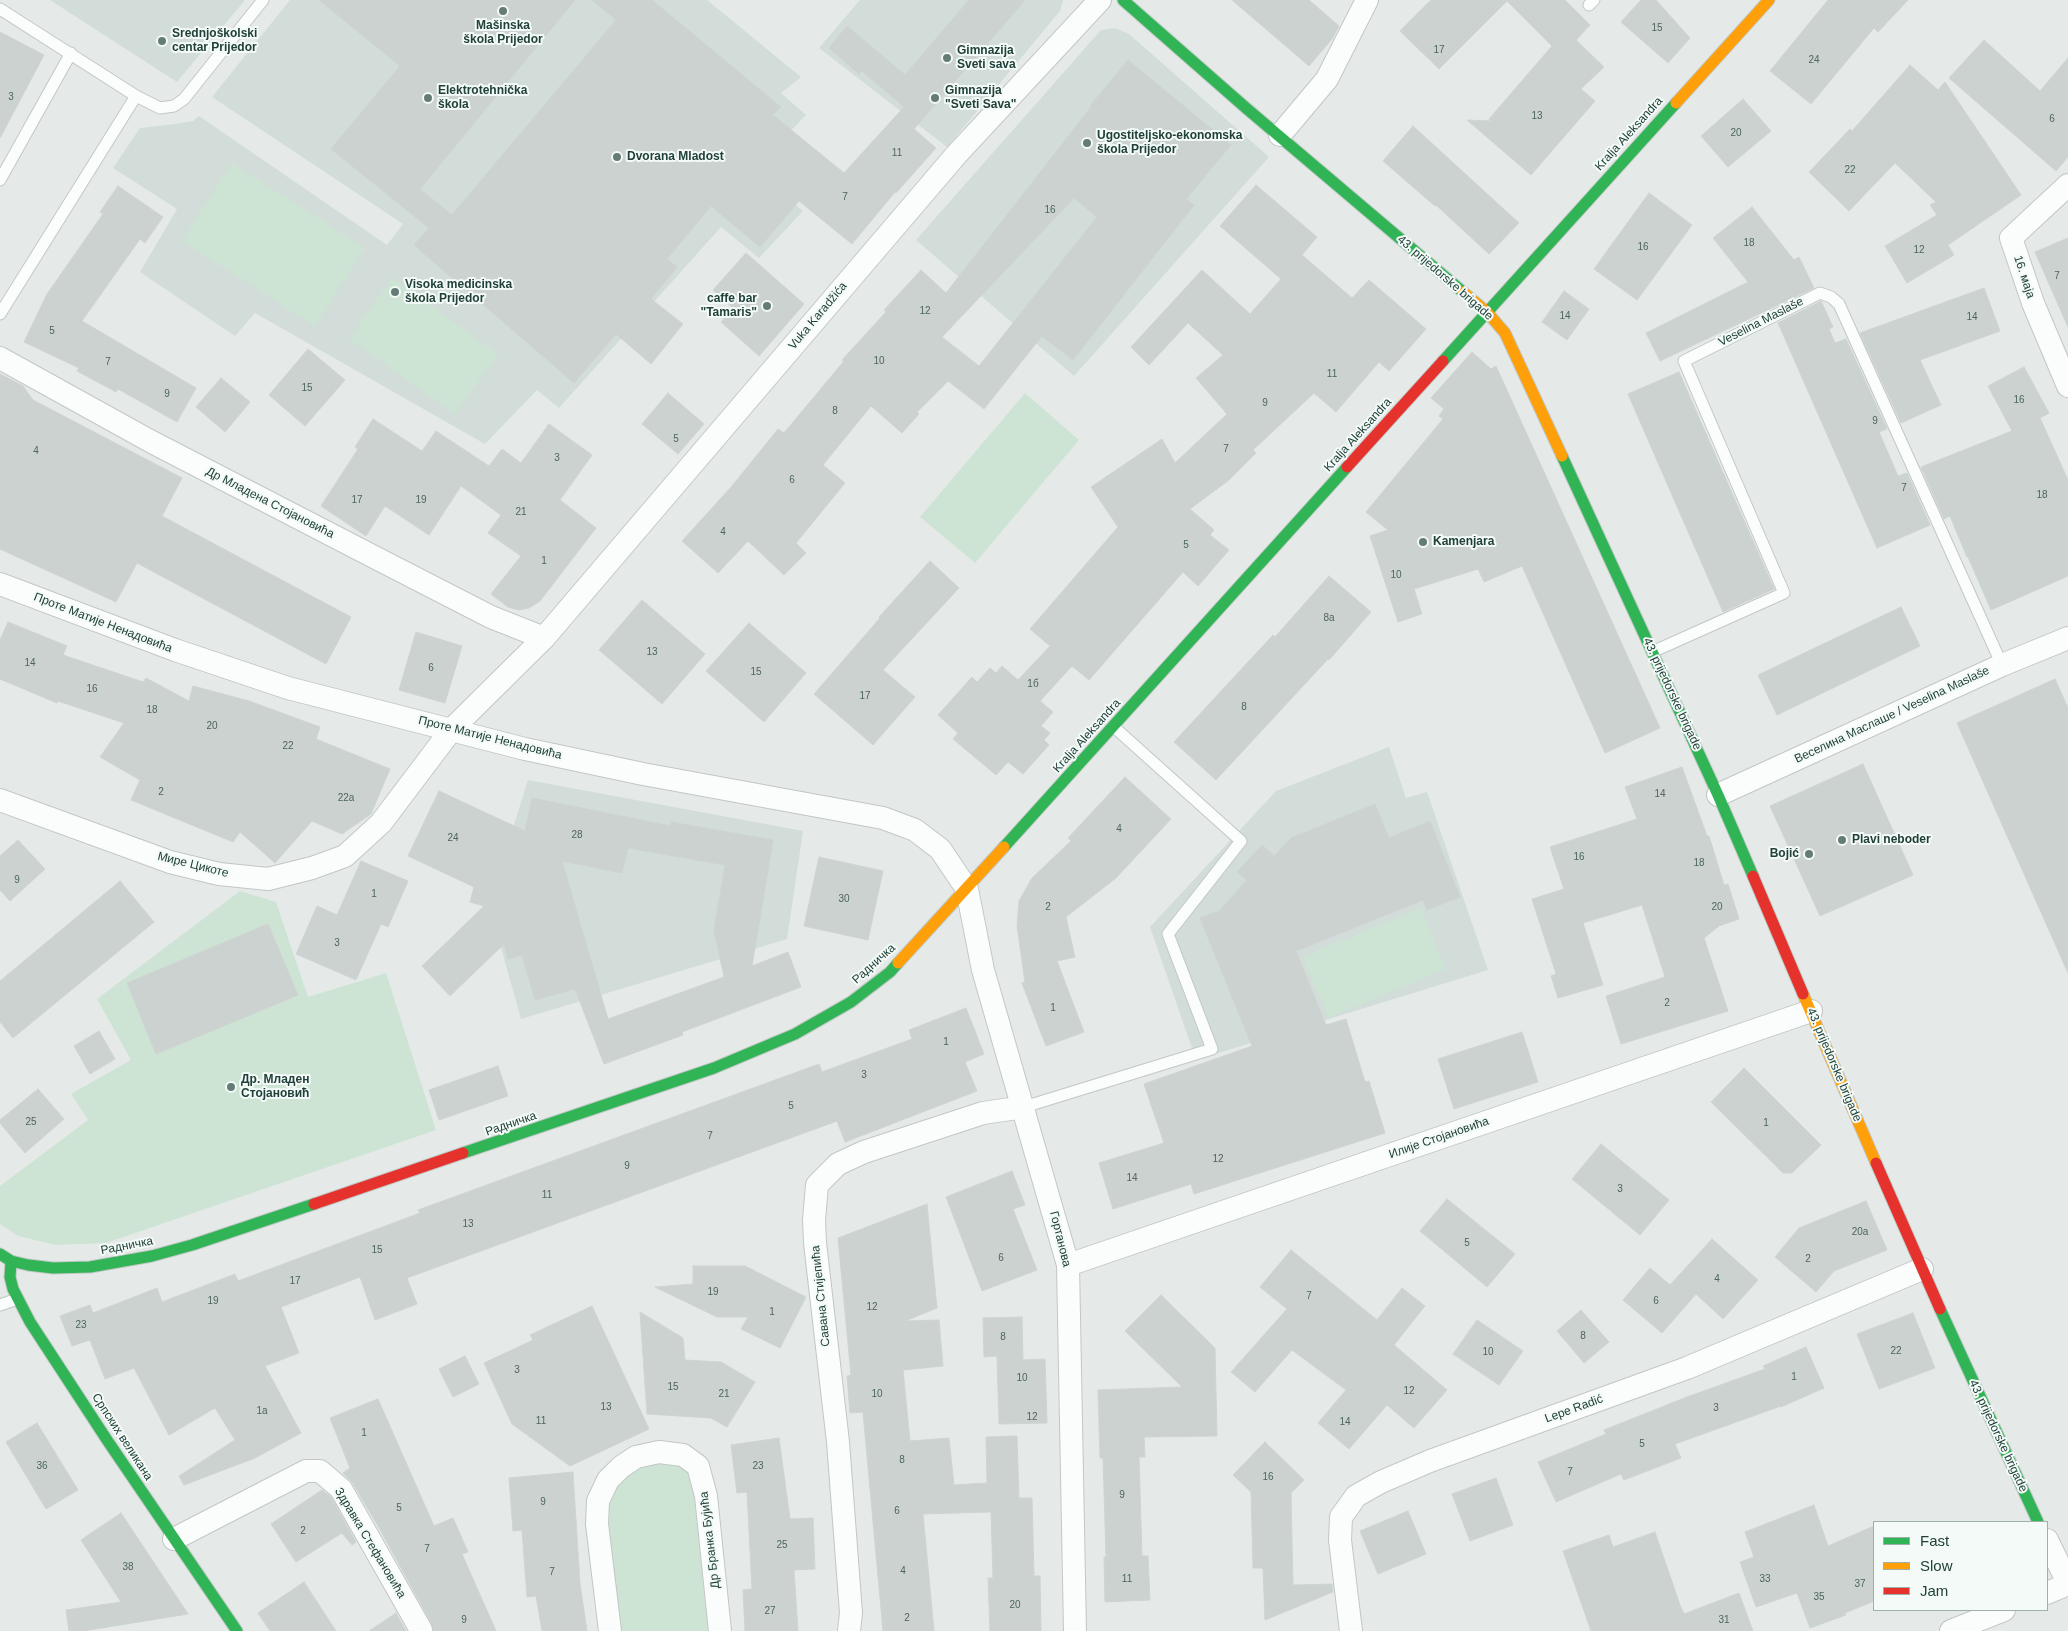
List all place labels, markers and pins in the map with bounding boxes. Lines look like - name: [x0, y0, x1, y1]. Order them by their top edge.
- marker: Mašinska škola Prijedor: [497, 5, 509, 17]
- place label: Mašinska škola Prijedor: [463, 19, 543, 47]
- place label: Srednjoškolski centar Prijedor: [172, 27, 257, 55]
- marker: Srednjoškolski centar Prijedor: [156, 35, 168, 47]
- place label: Gimnazija Sveti sava: [957, 44, 1016, 72]
- marker: Gimnazija Sveti sava: [941, 52, 953, 64]
- place label: Elektrotehnička škola: [438, 84, 527, 112]
- place label: Gimnazija "Sveti Sava": [945, 84, 1016, 112]
- marker: Elektrotehnička škola: [422, 92, 434, 104]
- marker: Gimnazija "Sveti Sava": [929, 92, 941, 104]
- place label: Ugostiteljsko-ekonomska škola Prijedor: [1097, 129, 1242, 157]
- marker: Ugostiteljsko-ekonomska škola Prijedor: [1081, 137, 1093, 149]
- place label: Dvorana Mladost: [627, 150, 724, 164]
- marker: Dvorana Mladost: [611, 151, 623, 163]
- place label: Visoka medicinska škola Prijedor: [405, 278, 512, 306]
- marker: Visoka medicinska škola Prijedor: [389, 286, 401, 298]
- place label: caffe bar "Tamaris": [700, 292, 757, 320]
- marker: caffe bar "Tamaris": [761, 300, 773, 312]
- place label: Kamenjara: [1433, 535, 1494, 549]
- marker: Kamenjara: [1417, 536, 1429, 548]
- place label: Plavi neboder: [1852, 833, 1931, 847]
- marker: Plavi neboder: [1836, 834, 1848, 846]
- place label: Bojić: [1770, 847, 1799, 861]
- marker: Bojić: [1803, 848, 1815, 860]
- place label: Др. Младен Стојановић: [241, 1073, 309, 1101]
- marker: Др. Младен Стојановић: [225, 1081, 237, 1093]

